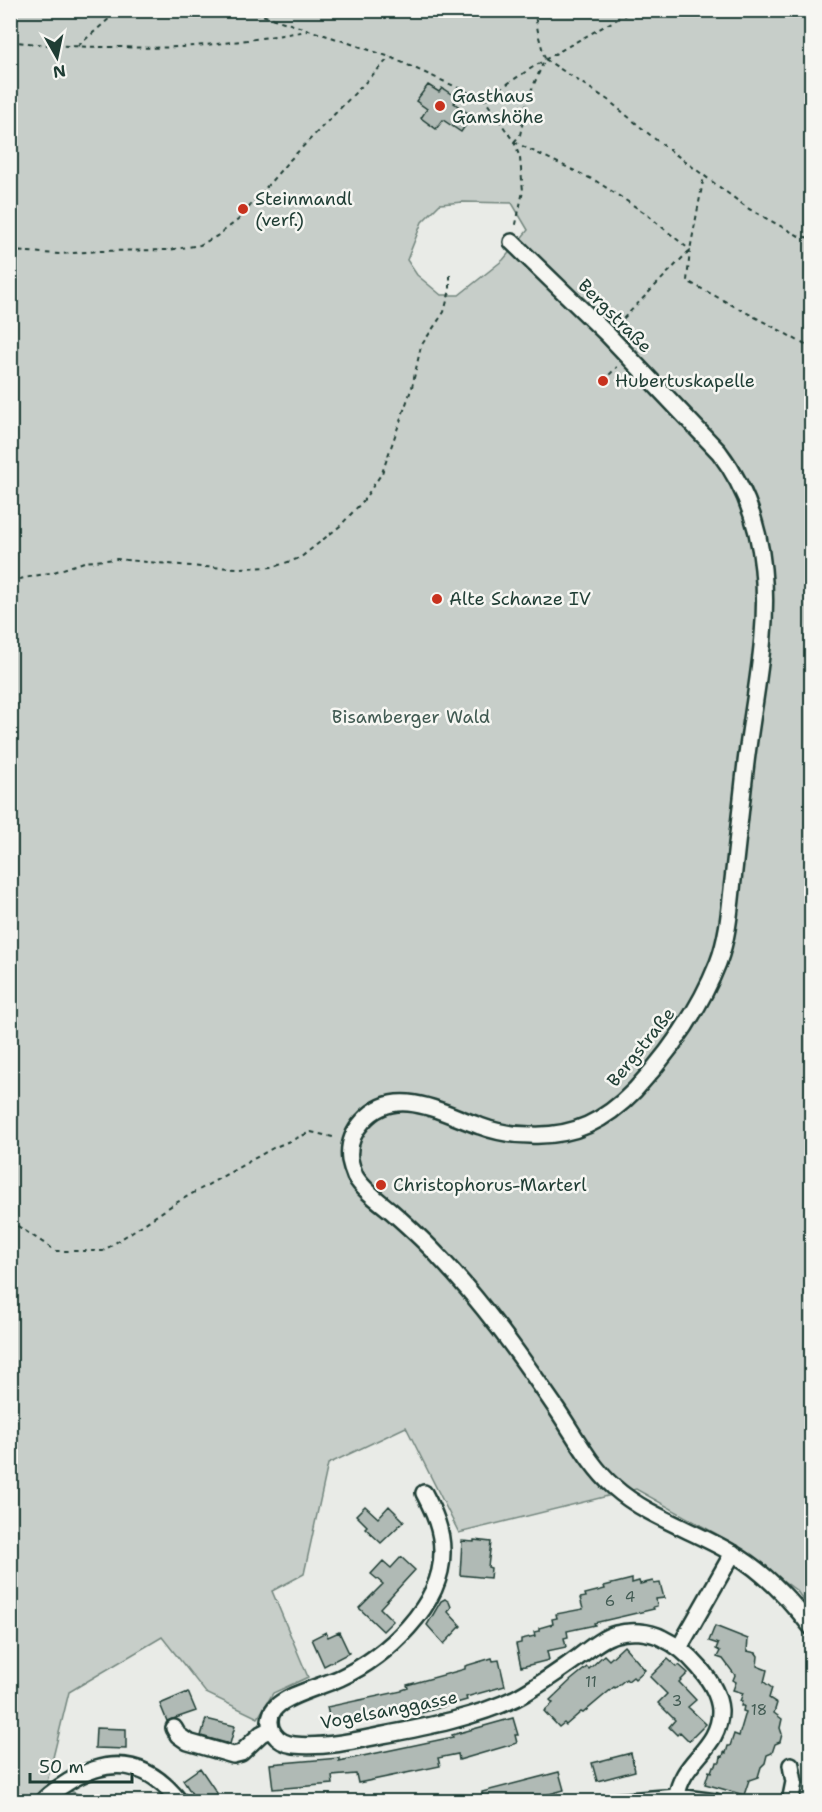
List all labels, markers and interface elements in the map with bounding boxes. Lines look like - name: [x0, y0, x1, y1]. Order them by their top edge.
- north arrow: [27, 27, 87, 87]
- text: N: [51, 60, 67, 83]
- place label: Gasthaus Gamshöhe: [452, 84, 544, 129]
- marker: Gasthaus Gamshöhe: [433, 99, 447, 113]
- place label: Steinmandl (verf.): [255, 187, 353, 232]
- marker: Steinmandl (verf.): [236, 202, 250, 216]
- street label: Bergstraße: [573, 274, 657, 358]
- place label: Hubertuskapelle: [615, 369, 755, 393]
- marker: Hubertuskapelle: [596, 374, 610, 388]
- place label: Alte Schanze IV: [449, 587, 591, 611]
- marker: Alte Schanze IV: [430, 592, 444, 606]
- park label: Bisamberger Wald: [332, 705, 490, 729]
- street label: Bergstraße: [602, 1002, 680, 1092]
- place label: Christophorus-Marterl: [393, 1173, 587, 1197]
- marker: Christophorus-Marterl: [374, 1178, 388, 1192]
- house number: 4: [625, 1587, 635, 1607]
- house number: 6: [605, 1591, 615, 1611]
- house number: 11: [585, 1672, 597, 1692]
- street label: Vogelsanggasse: [318, 1685, 460, 1735]
- house number: 3: [672, 1691, 682, 1711]
- house number: 18: [751, 1700, 767, 1720]
- scale bar: [30, 1746, 132, 1784]
- text: 50 m: [39, 1755, 84, 1779]

